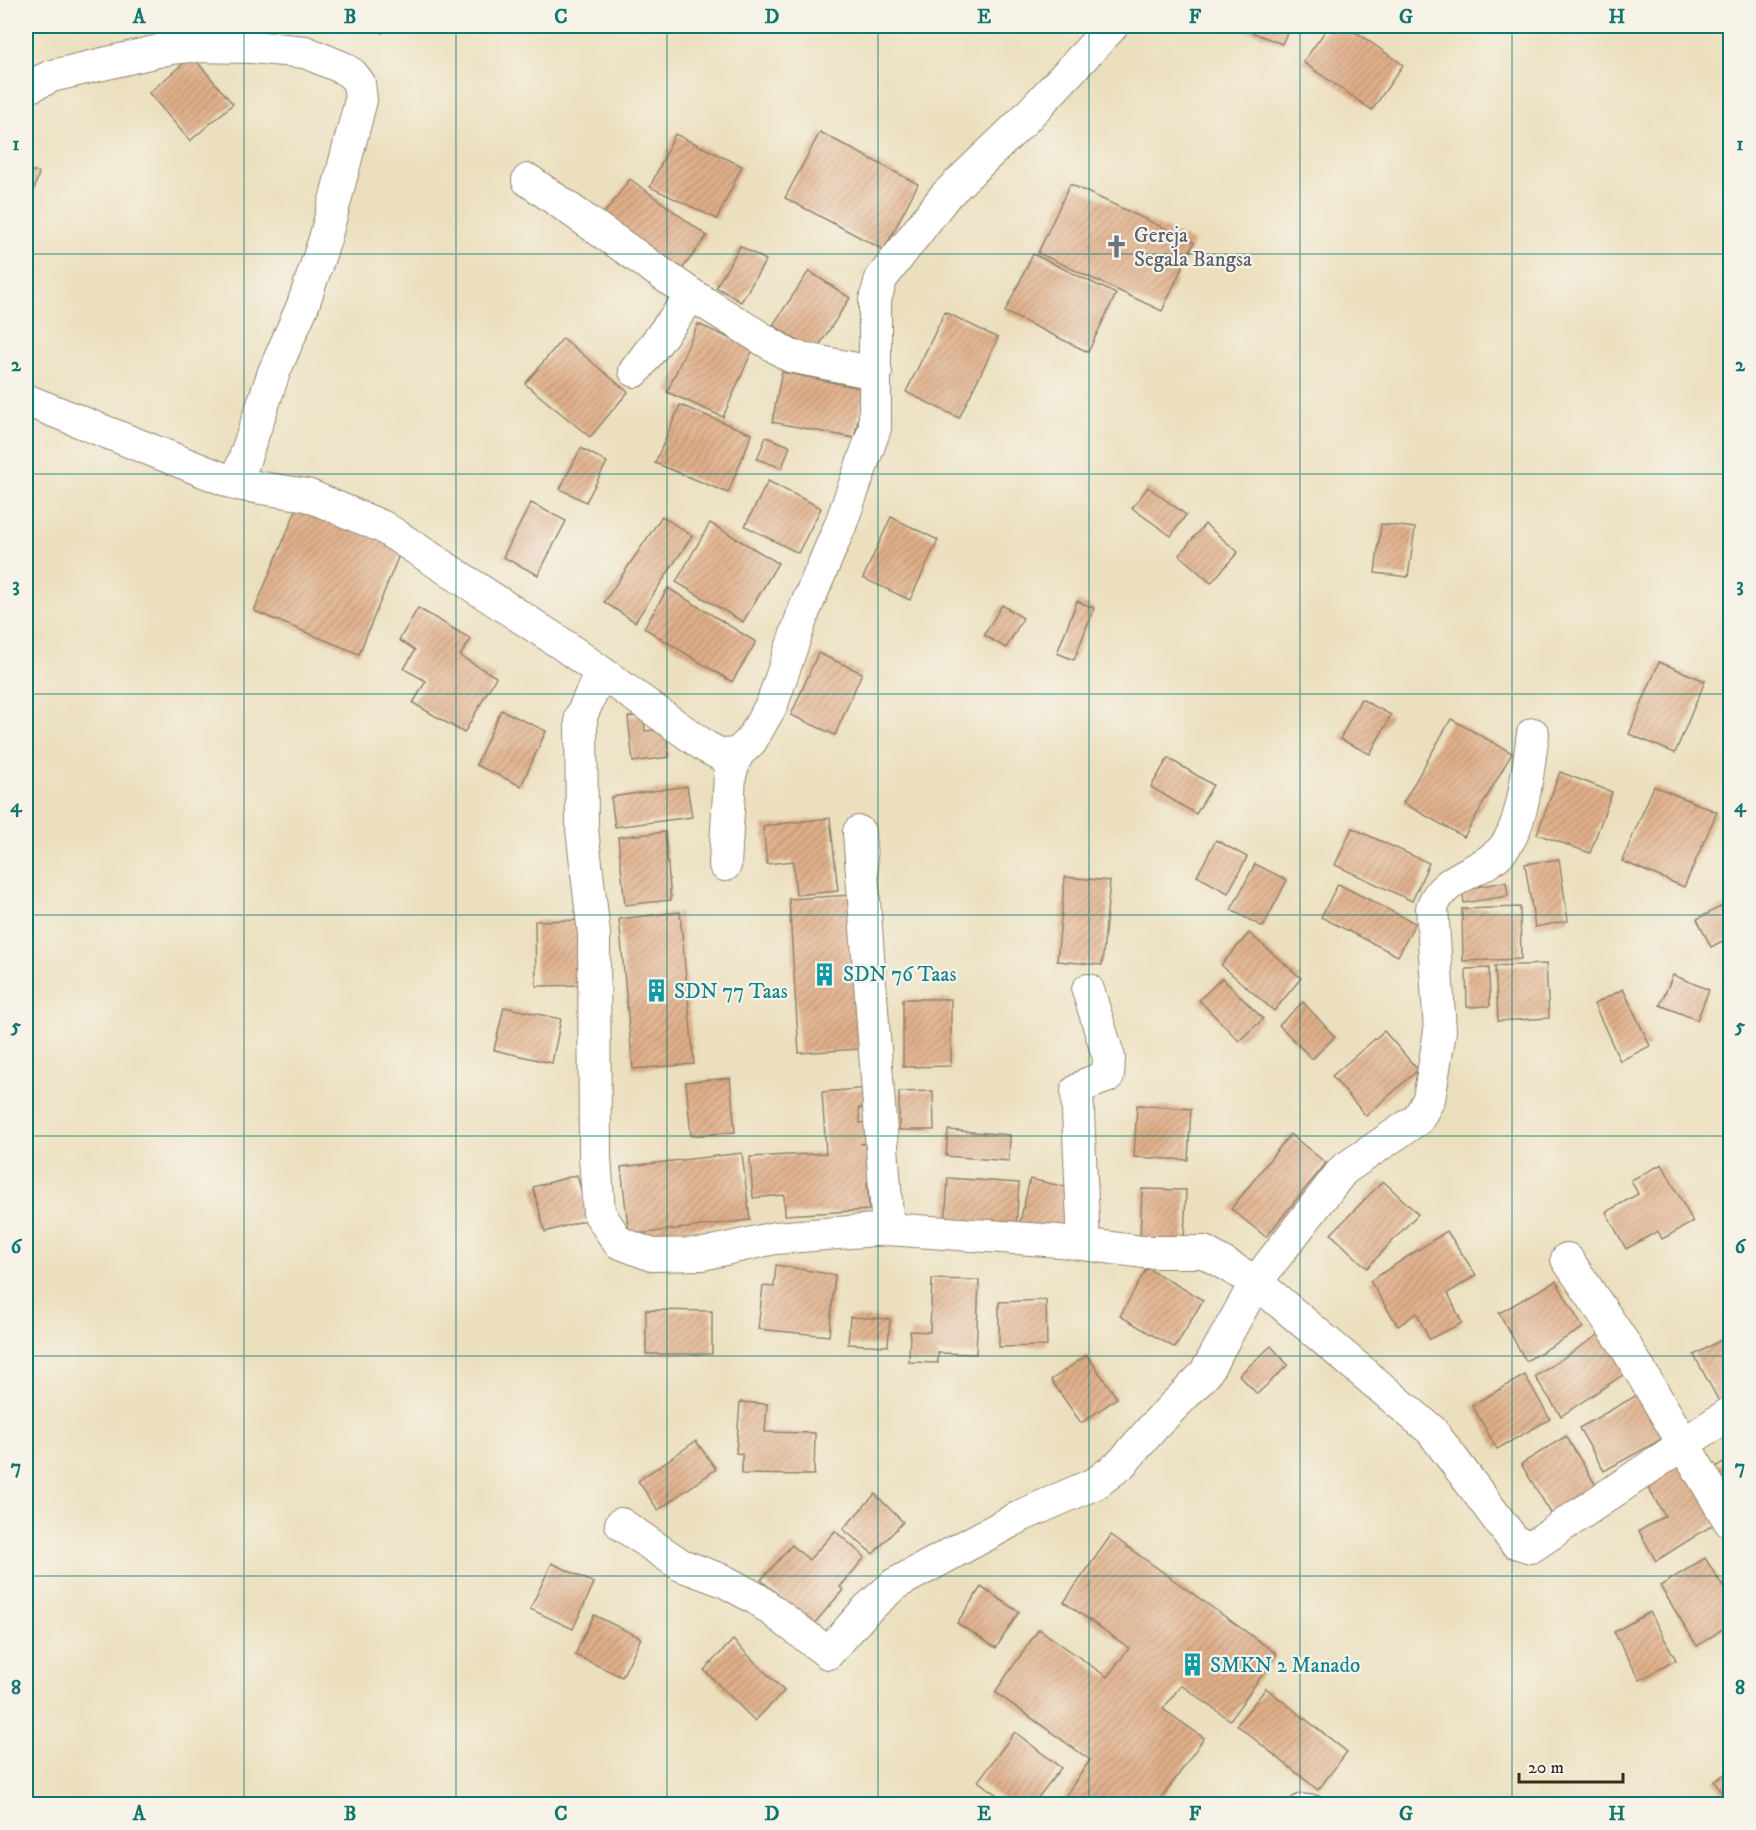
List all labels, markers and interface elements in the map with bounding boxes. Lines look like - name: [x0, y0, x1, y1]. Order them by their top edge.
- text: A: [132, 5, 147, 30]
- text: B: [344, 5, 356, 30]
- text: C: [554, 5, 568, 30]
- text: D: [765, 5, 780, 30]
- text: E: [977, 5, 991, 30]
- text: F: [1189, 5, 1202, 30]
- text: G: [1399, 5, 1413, 30]
- text: H: [1609, 5, 1626, 30]
- text: 1: [12, 132, 20, 157]
- text: 1: [1736, 132, 1744, 157]
- place label: Gereja Segala Bangsa: [1134, 223, 1252, 273]
- church icon: Gereja Segala Bangsa: [1103, 234, 1129, 260]
- text: 2: [11, 353, 22, 378]
- text: 2: [1735, 353, 1746, 378]
- text: 3: [12, 573, 20, 598]
- text: 3: [1736, 573, 1744, 598]
- text: 4: [10, 794, 23, 819]
- text: 4: [1734, 794, 1747, 819]
- building icon: SDN 76 Taas: [812, 961, 838, 987]
- place label: SDN 76 Taas: [843, 962, 956, 988]
- building icon: SDN 77 Taas: [643, 978, 669, 1004]
- place label: SDN 77 Taas: [674, 979, 788, 1005]
- text: 5: [10, 1014, 21, 1039]
- text: 5: [1734, 1014, 1745, 1039]
- text: 6: [11, 1235, 23, 1260]
- text: 6: [1735, 1235, 1747, 1260]
- text: 7: [11, 1455, 21, 1480]
- text: 7: [1735, 1455, 1745, 1480]
- building icon: SMKN 2 Manado: [1179, 1652, 1205, 1678]
- place label: SMKN 2 Manado: [1210, 1653, 1360, 1679]
- text: 8: [11, 1676, 21, 1701]
- text: 8: [1735, 1676, 1745, 1701]
- scale bar: [1519, 1746, 1622, 1784]
- text: 20 m: [1528, 1757, 1564, 1779]
- text: A: [132, 1802, 147, 1827]
- text: B: [344, 1802, 356, 1827]
- text: C: [554, 1802, 568, 1827]
- text: D: [765, 1802, 780, 1827]
- text: E: [977, 1802, 991, 1827]
- text: F: [1189, 1802, 1202, 1827]
- text: G: [1399, 1802, 1413, 1827]
- text: H: [1609, 1802, 1626, 1827]

